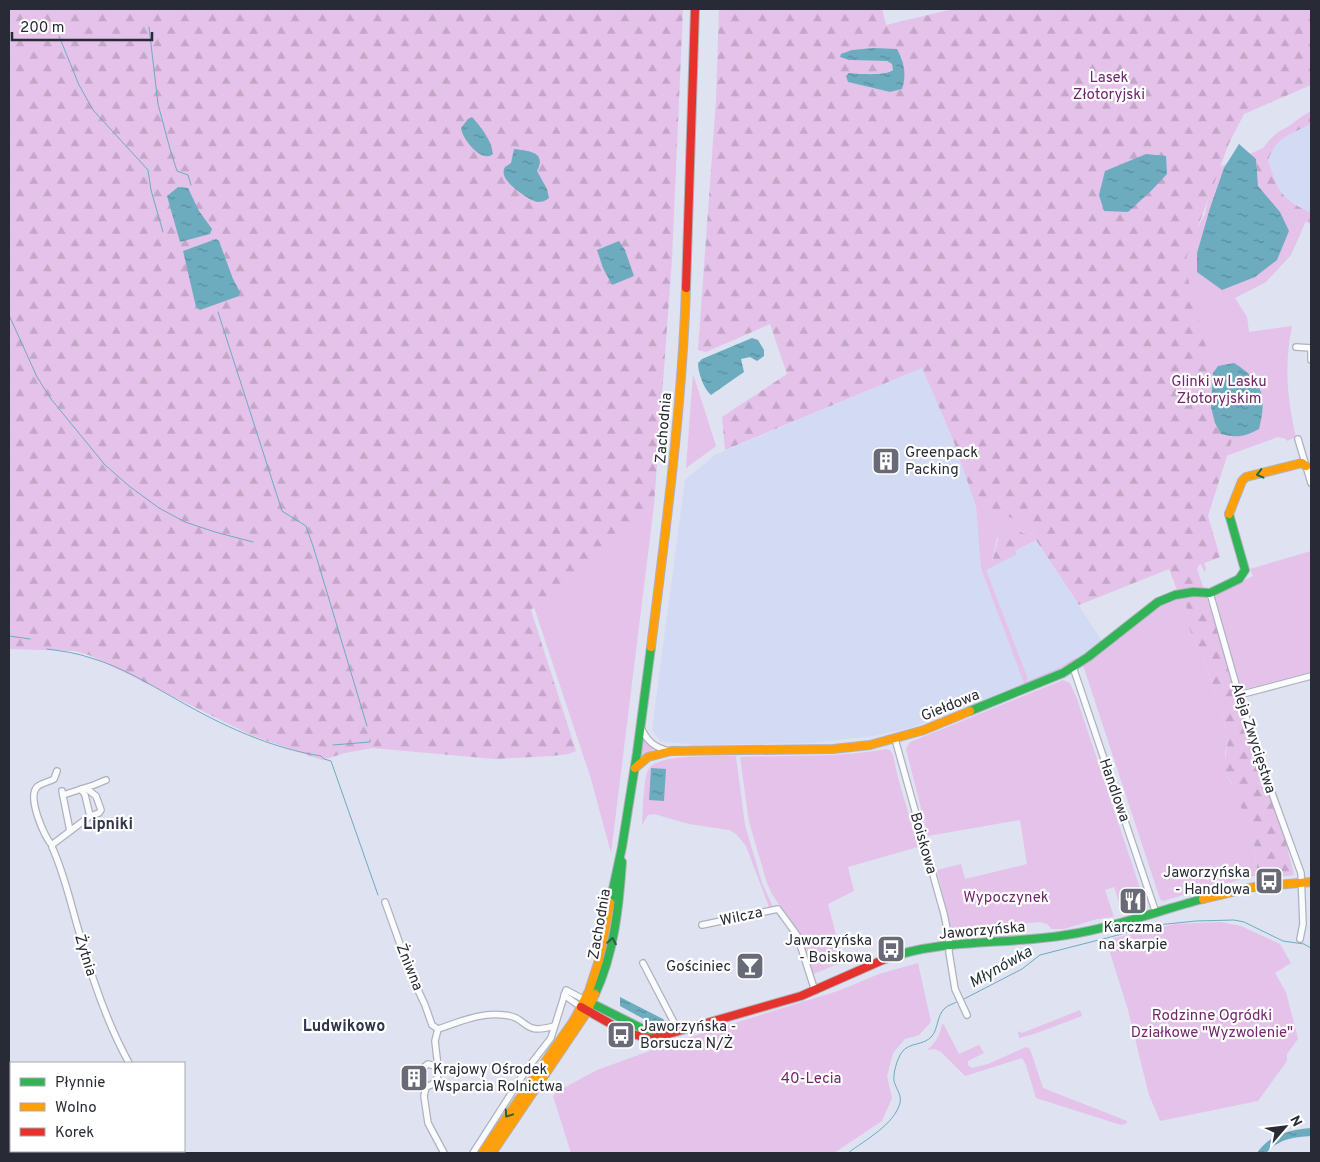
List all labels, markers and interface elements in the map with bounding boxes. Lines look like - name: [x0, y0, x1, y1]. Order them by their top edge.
- scale bar: [12, 10, 152, 42]
- text: 200 m: [20, 19, 65, 38]
- park label: Lasek Złotoryjski: [1073, 69, 1145, 105]
- park label: Glinki w Lasku Złotoryjskim: [1171, 373, 1267, 409]
- street label: Zachodnia: [652, 392, 677, 464]
- place label: Greenpack Packing: [905, 444, 978, 480]
- building icon: Greenpack Packing: [871, 446, 901, 476]
- one-way arrow: [1256, 468, 1264, 478]
- street label: Aleja Zwycięstwa: [1226, 681, 1279, 796]
- street label: Giełdowa: [919, 686, 983, 727]
- street label: Handlowa: [1094, 756, 1133, 825]
- street label: Boiskowa: [905, 810, 940, 876]
- district label: Lipniki: [83, 815, 133, 835]
- place label: Jaworzyńska - Handlowa: [1163, 864, 1250, 900]
- bus stop icon: Jaworzyńska - Handlowa: [1254, 866, 1284, 896]
- restaurant icon: Karczma na skarpie: [1118, 886, 1148, 916]
- street label: Zachodnia: [585, 888, 616, 961]
- park label: Wypoczynek: [963, 889, 1049, 908]
- street label: Wilcza: [718, 904, 764, 931]
- street label: Jaworzyńska: [938, 918, 1026, 945]
- place label: Karczma na skarpie: [1099, 919, 1167, 955]
- street label: Żytnia: [69, 932, 101, 979]
- place label: Jaworzyńska - Boiskowa: [785, 932, 872, 968]
- bus stop icon: Jaworzyńska - Boiskowa: [876, 934, 906, 964]
- one-way arrow: [606, 936, 616, 945]
- street label: Żniwna: [391, 941, 428, 994]
- water label: Młynówka: [966, 942, 1037, 993]
- bar icon: Gościniec: [735, 951, 765, 981]
- place label: Gościniec: [666, 958, 731, 977]
- park label: Rodzinne Ogródki Działkowe "Wyzwolenie": [1131, 1007, 1293, 1043]
- district label: Ludwikowo: [303, 1017, 385, 1037]
- place label: Jaworzyńska - Borsucza N/Ż: [640, 1018, 736, 1054]
- bus stop icon: Jaworzyńska - Borsucza N/Ż: [606, 1020, 636, 1050]
- place label: Krajowy Ośrodek Wsparcia Rolnictwa: [433, 1061, 563, 1097]
- legend: [10, 1062, 185, 1152]
- building icon: Krajowy Ośrodek Wsparcia Rolnictwa: [399, 1063, 429, 1093]
- park label: 40-Lecia: [781, 1070, 841, 1089]
- text: Płynnie: [55, 1074, 105, 1093]
- text: Wolno: [55, 1099, 97, 1118]
- north arrow: [1260, 1102, 1310, 1152]
- one-way arrow: [505, 1108, 514, 1118]
- text: N: [1285, 1113, 1305, 1130]
- text: Korek: [55, 1124, 94, 1143]

